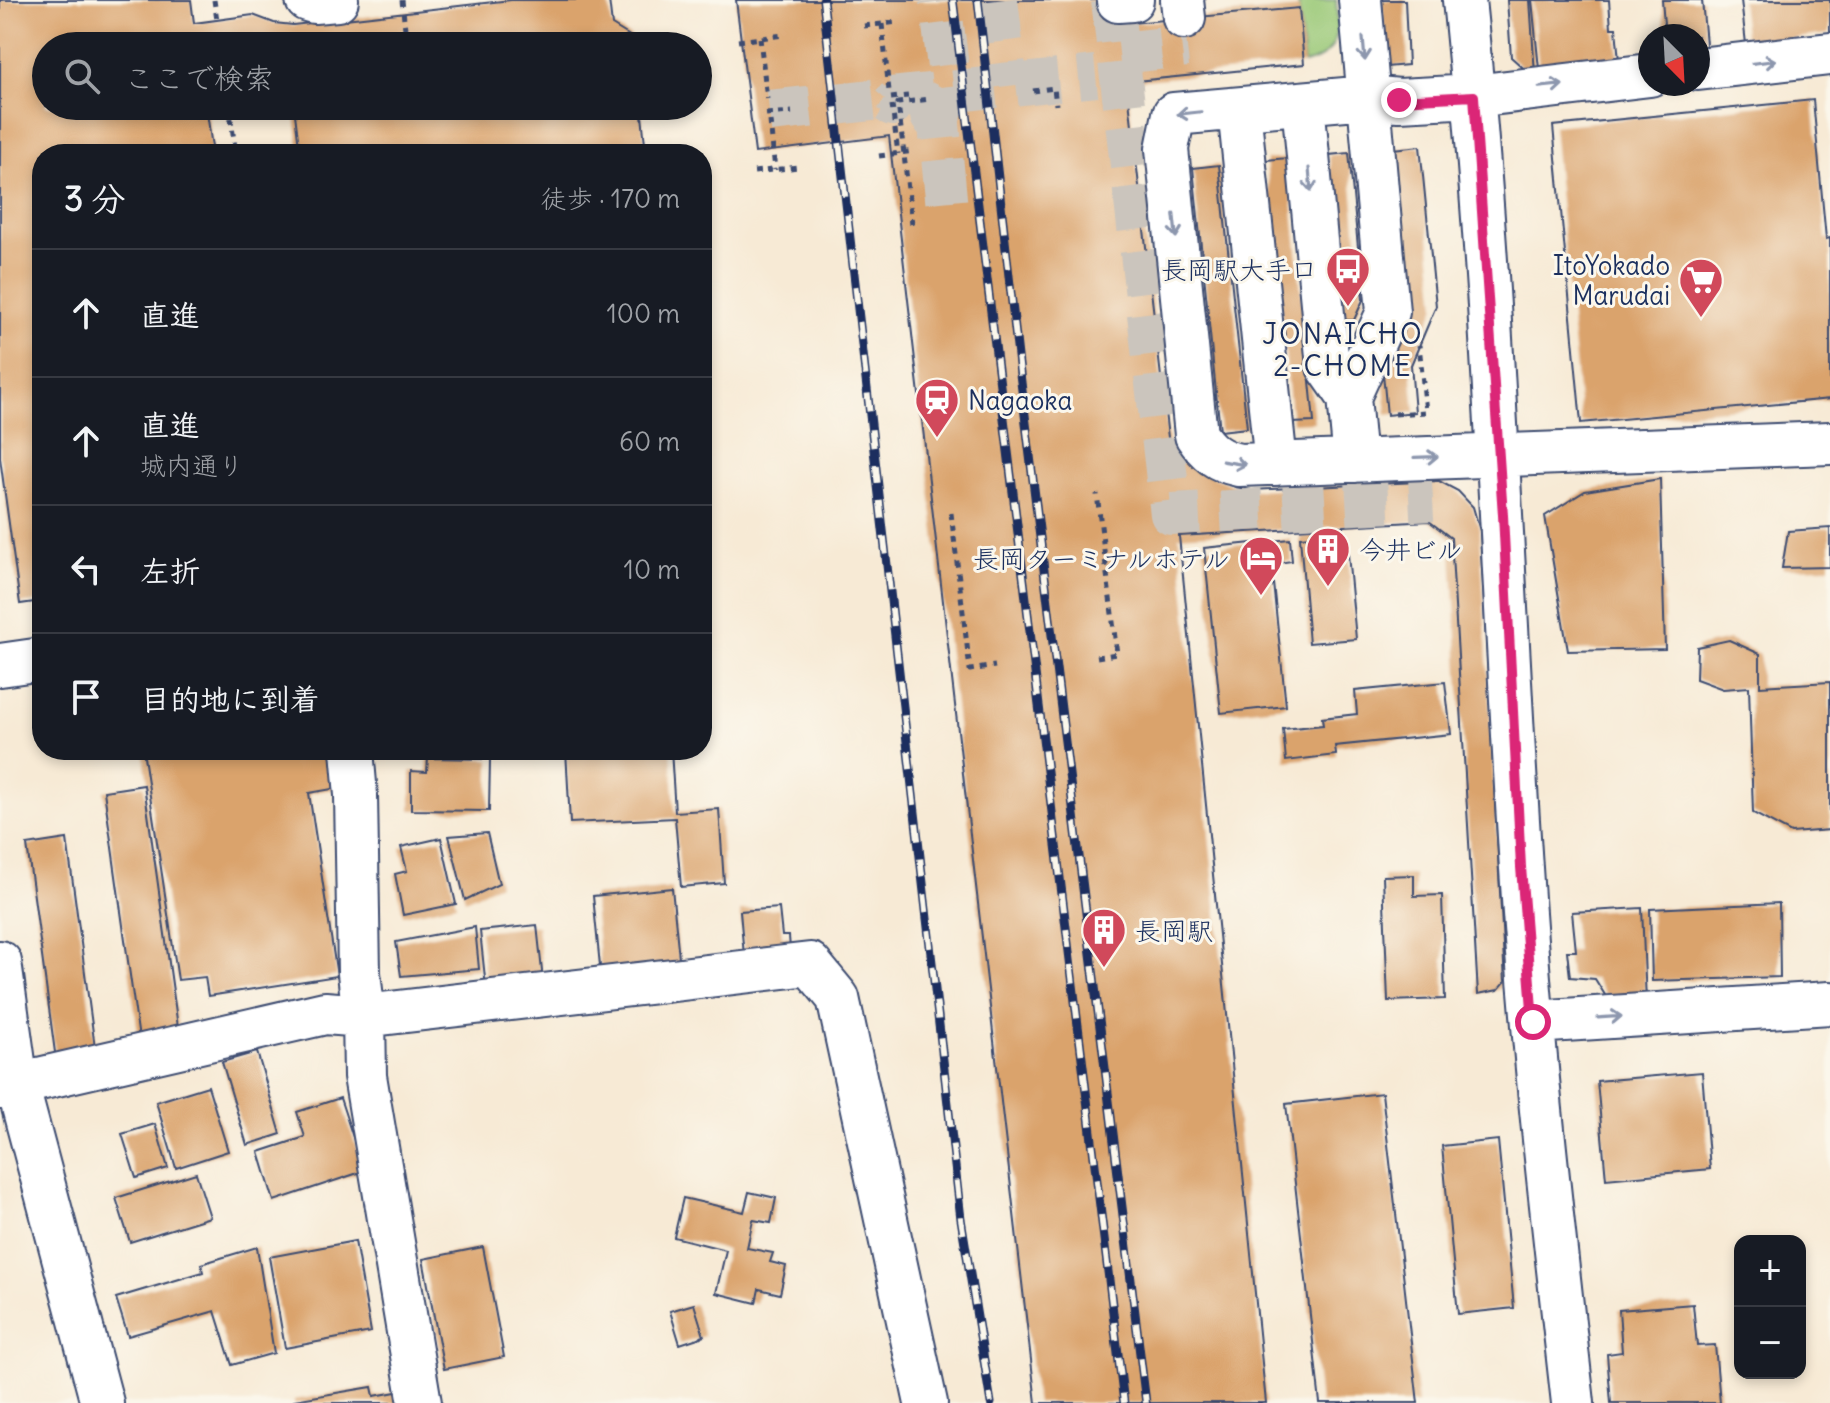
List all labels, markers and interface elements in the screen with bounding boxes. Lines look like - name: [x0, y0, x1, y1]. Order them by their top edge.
- north arrow: [1638, 24, 1710, 96]
- search box: [32, 32, 712, 120]
- one-way arrow: [1357, 35, 1372, 62]
- icon: search: [60, 54, 104, 98]
- one-way arrow: [1751, 54, 1776, 69]
- text: ここで検索: [124, 59, 274, 97]
- one-way arrow: [1537, 78, 1564, 93]
- route end: [1381, 82, 1417, 118]
- one-way arrow: [1176, 105, 1203, 120]
- one-way arrow: [1303, 166, 1318, 193]
- text: 3 分: [64, 177, 125, 220]
- text: 徒歩 · 170 m: [541, 182, 680, 215]
- one-way arrow: [1167, 212, 1182, 239]
- bus stop icon: 長岡駅大手口: [1324, 245, 1372, 308]
- place label: ItoYokado Marudai: [1553, 249, 1670, 312]
- place label: 長岡駅大手口: [1161, 253, 1317, 286]
- supermarket icon: ItoYokado Marudai: [1677, 256, 1725, 319]
- icon: ahead: [64, 291, 108, 335]
- text: 直進: [140, 296, 200, 334]
- text: 100 m: [606, 297, 680, 330]
- district label: JONAICHO 2-CHOME: [1262, 316, 1424, 384]
- station icon: Nagaoka: [913, 376, 961, 439]
- place label: Nagaoka: [968, 384, 1072, 417]
- text: 直進: [140, 406, 200, 444]
- icon: ahead: [64, 419, 108, 463]
- text: 60 m: [619, 425, 680, 458]
- text: 城内通り: [140, 449, 244, 482]
- one-way arrow: [1412, 450, 1439, 465]
- one-way arrow: [1221, 456, 1247, 471]
- building icon: 今井ビル: [1304, 525, 1352, 588]
- place label: 今井ビル: [1359, 533, 1462, 566]
- hotel icon: 長岡ターミナルホテル: [1237, 534, 1285, 597]
- place label: 長岡ターミナルホテル: [973, 542, 1230, 575]
- icon: left: [64, 547, 108, 591]
- text: 左折: [140, 552, 200, 590]
- text: 10 m: [624, 553, 680, 586]
- icon: arrive: [64, 675, 108, 719]
- text: 目的地に到着: [140, 680, 320, 718]
- building icon: 長岡駅: [1080, 906, 1128, 969]
- place label: 長岡駅: [1135, 914, 1213, 947]
- route start: [1515, 1004, 1551, 1040]
- one-way arrow: [1596, 1009, 1623, 1024]
- map controls: [1734, 1235, 1806, 1379]
- button: +: [1734, 1235, 1806, 1307]
- button: −: [1734, 1307, 1806, 1379]

